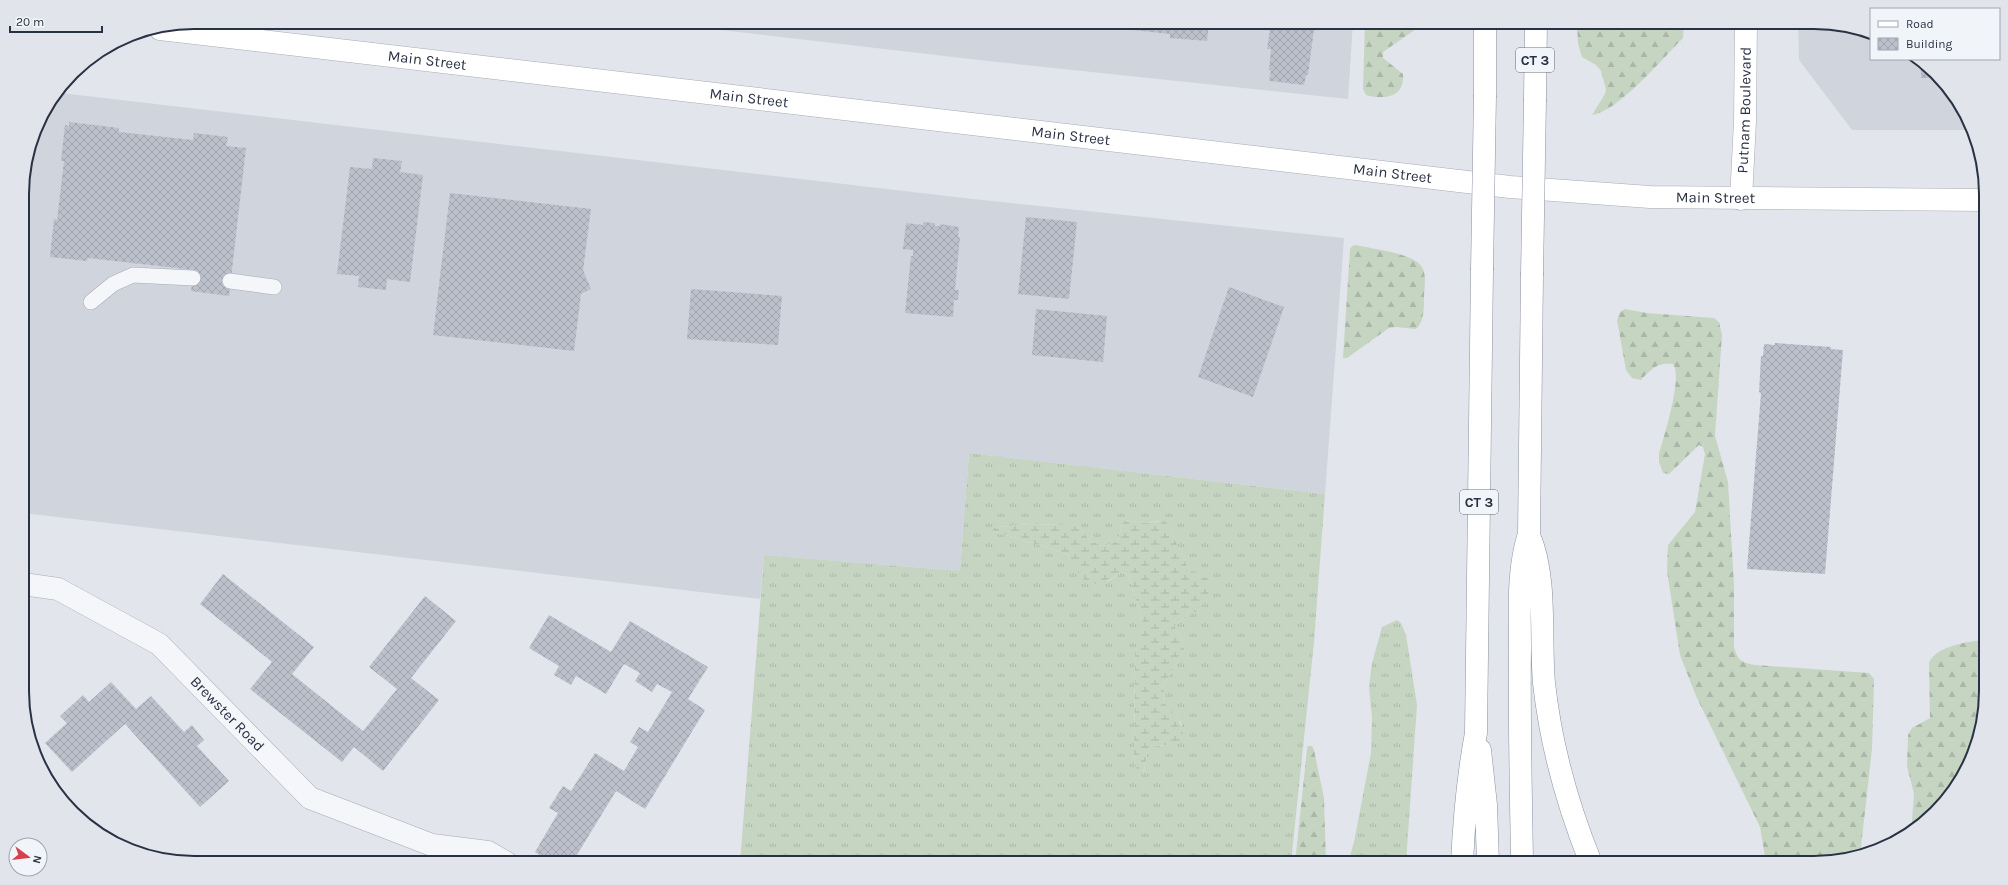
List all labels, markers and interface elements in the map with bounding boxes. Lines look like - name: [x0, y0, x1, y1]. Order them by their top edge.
- scale bar: [10, 8, 102, 34]
- legend: [1870, 8, 2000, 60]
- text: 20 m: [16, 15, 44, 29]
- text: Road: [1906, 17, 1934, 31]
- text: Building: [1906, 37, 1953, 51]
- street label: Main Street: [387, 47, 468, 74]
- street label: Putnam Boulevard: [1733, 47, 1755, 174]
- road number: CT 3: [1516, 48, 1554, 72]
- street label: Main Street: [709, 84, 790, 112]
- street label: Main Street: [1030, 122, 1112, 149]
- street label: Main Street: [1352, 160, 1433, 187]
- street label: Main Street: [1676, 188, 1756, 207]
- road number: CT 3: [1460, 490, 1498, 514]
- street label: Brewster Road: [187, 672, 268, 755]
- north arrow: [8, 837, 48, 877]
- text: N: [30, 854, 44, 865]

